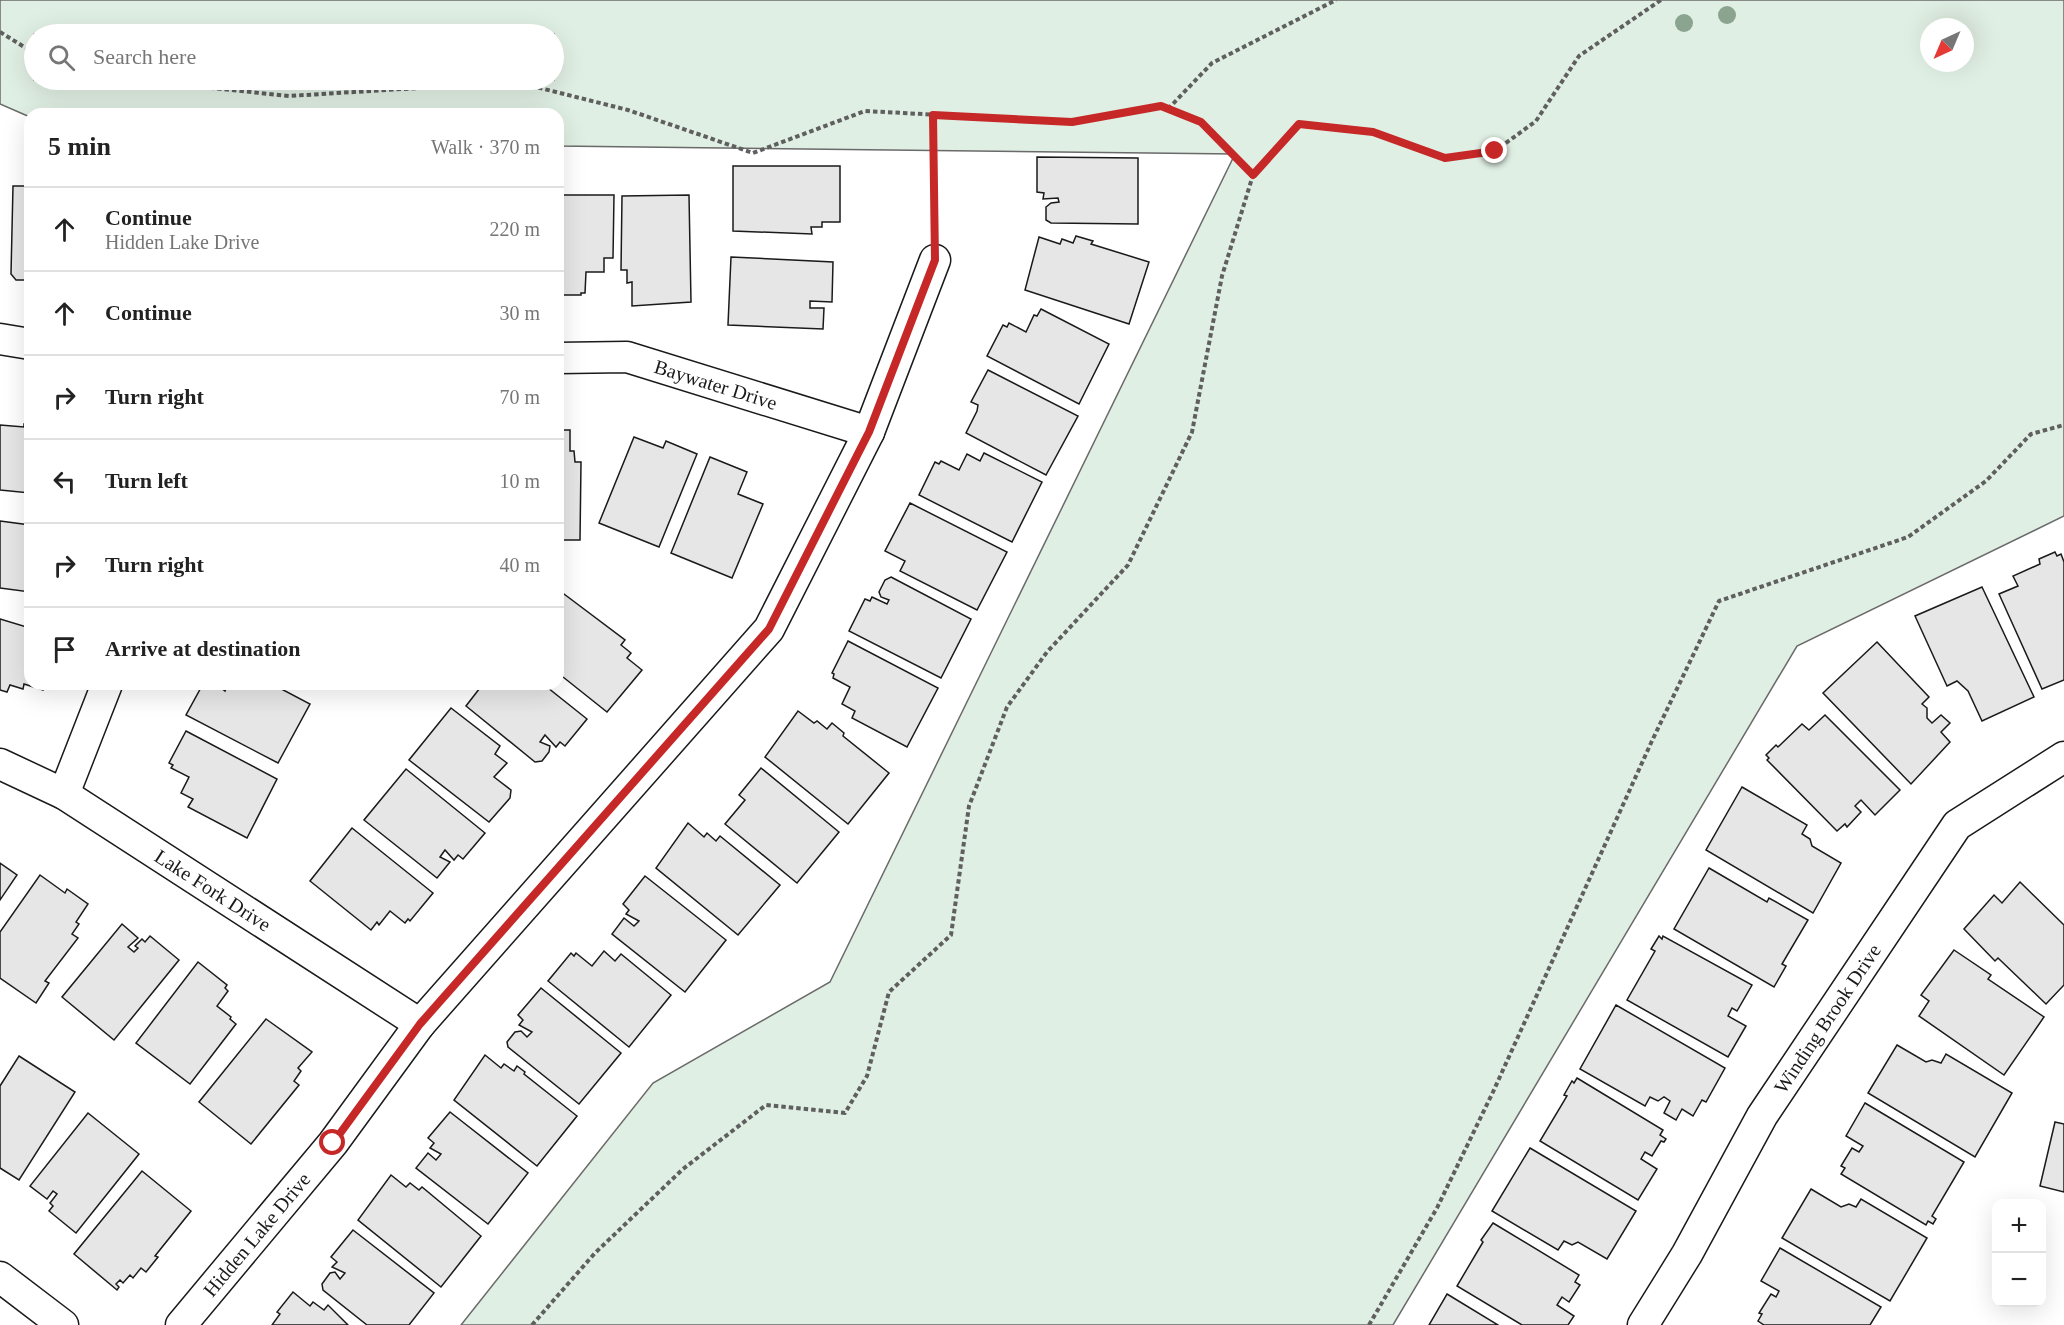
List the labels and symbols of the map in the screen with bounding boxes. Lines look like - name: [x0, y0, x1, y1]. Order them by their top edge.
- north arrow: [1920, 18, 1974, 72]
- route end: [1481, 137, 1507, 163]
- street label: Baywater Drive: [652, 355, 780, 414]
- street label: Lake Fork Drive: [151, 845, 275, 936]
- street label: Winding Brook Drive: [1770, 940, 1885, 1097]
- route start: [319, 1129, 345, 1155]
- street label: Hidden Lake Drive: [199, 1168, 315, 1301]

